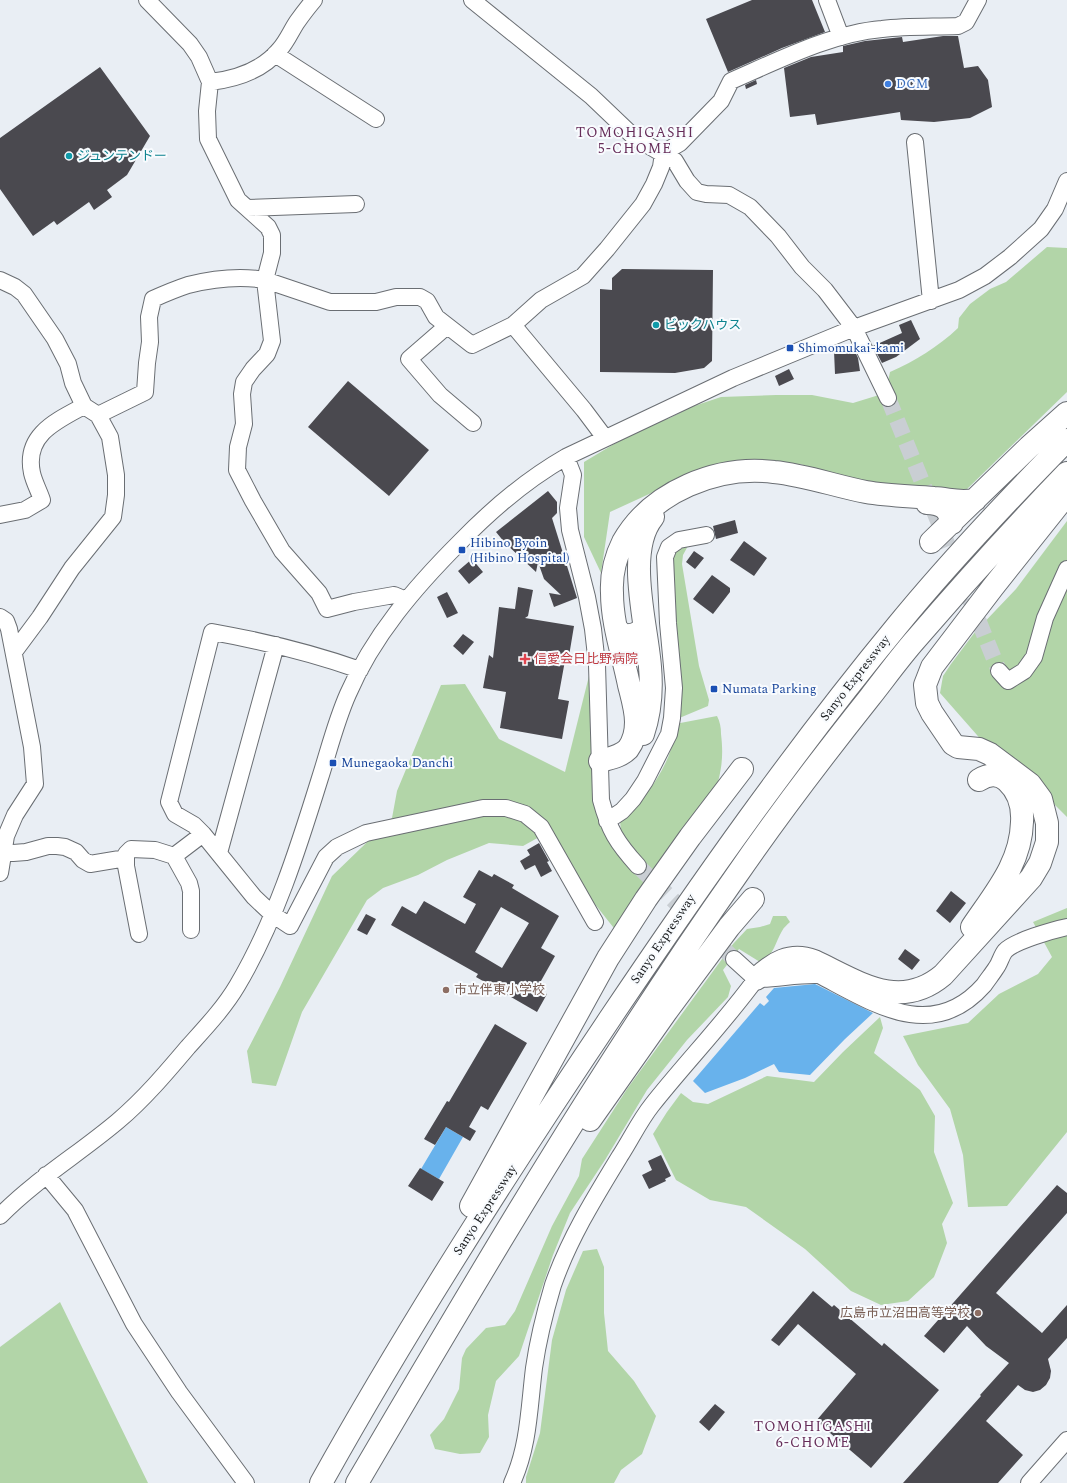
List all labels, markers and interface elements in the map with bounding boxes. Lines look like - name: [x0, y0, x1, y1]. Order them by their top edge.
- place label: DCM: [896, 74, 928, 94]
- marker: DCM: [883, 79, 893, 89]
- district label: TOMOHIGASHI 5-CHOME: [576, 122, 694, 159]
- place label: ジュンテンドー: [77, 146, 167, 166]
- marker: ジュンテンドー: [64, 151, 74, 161]
- place label: ビックハウス: [664, 315, 741, 335]
- marker: ビックハウス: [651, 320, 661, 330]
- place label: Shimomukai-kami: [798, 338, 904, 358]
- marker: Shimomukai-kami: [785, 343, 795, 353]
- place label: Hibino Byoin (Hibino Hospital): [470, 533, 570, 568]
- marker: Hibino Byoin (Hibino Hospital): [457, 545, 467, 555]
- street label: Sanyo Expressway: [815, 630, 896, 725]
- place label: 信愛会日比野病院: [534, 649, 638, 669]
- marker: 信愛会日比野病院: [519, 653, 531, 665]
- place label: Numata Parking: [722, 679, 817, 699]
- marker: Numata Parking: [709, 684, 719, 694]
- place label: Munegaoka Danchi: [341, 753, 453, 773]
- marker: Munegaoka Danchi: [328, 758, 338, 768]
- street label: Sanyo Expressway: [625, 889, 701, 988]
- place label: 市立伴東小学校: [454, 980, 545, 1000]
- marker: 市立伴東小学校: [441, 985, 451, 995]
- street label: Sanyo Expressway: [448, 1160, 522, 1259]
- place label: 広島市立沼田高等学校: [840, 1303, 970, 1323]
- marker: 広島市立沼田高等学校: [973, 1308, 983, 1318]
- district label: TOMOHIGASHI 6-CHOME: [754, 1416, 872, 1453]

